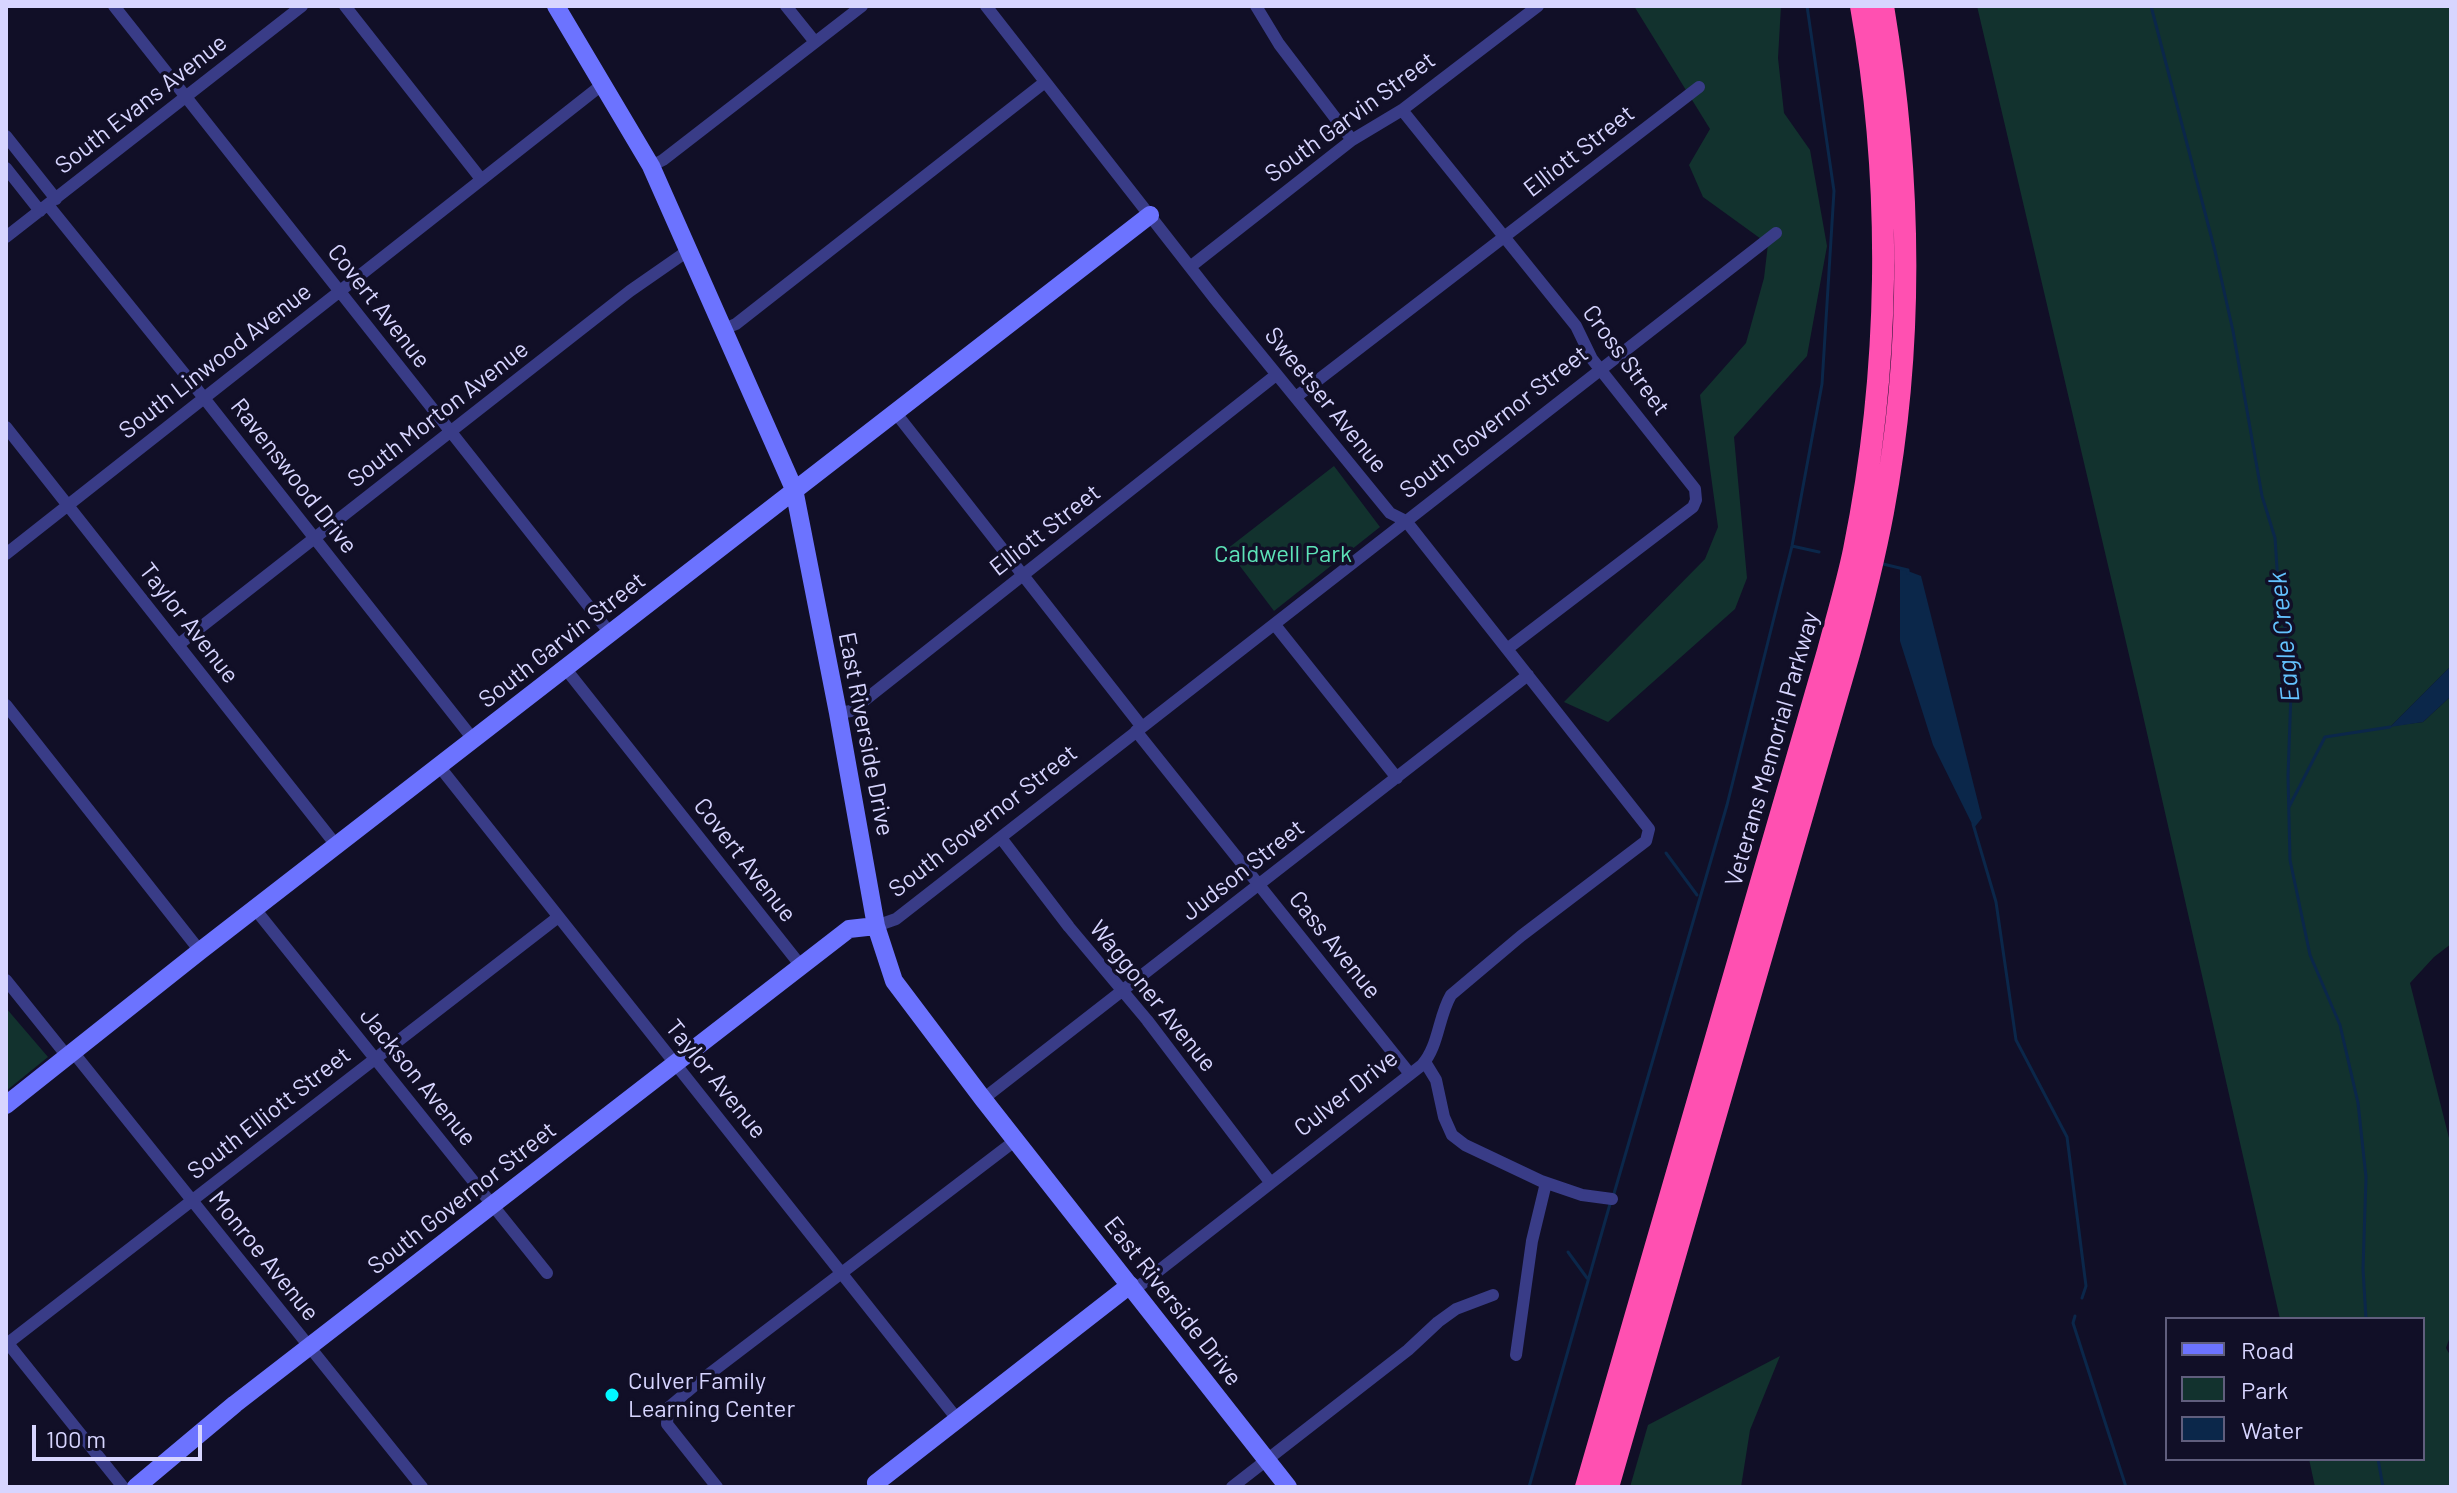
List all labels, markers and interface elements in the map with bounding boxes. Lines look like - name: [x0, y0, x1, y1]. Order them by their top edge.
- street label: South Evans Avenue: [49, 28, 233, 180]
- street label: South Garvin Street: [1259, 46, 1441, 188]
- street label: Elliott Street: [1518, 99, 1640, 203]
- street label: Covert Avenue: [322, 238, 436, 374]
- street label: South Linwood Avenue: [113, 277, 317, 445]
- street label: Cross Street: [1576, 299, 1676, 421]
- street label: Sweetser Avenue: [1258, 321, 1394, 479]
- street label: South Morton Avenue: [342, 335, 534, 493]
- street label: South Governor Street: [1394, 339, 1594, 505]
- street label: Ravenswood Drive: [225, 393, 363, 559]
- street label: Elliott Street: [984, 478, 1106, 582]
- park label: Caldwell Park: [1214, 540, 1352, 568]
- street label: Taylor Avenue: [133, 557, 245, 689]
- street label: South Garvin Street: [473, 566, 651, 714]
- water label: Eagle Creek: [2262, 570, 2306, 704]
- street label: Veterans Memorial Parkway: [1719, 608, 1825, 890]
- street label: East Riverside Drive: [832, 630, 900, 838]
- street label: South Governor Street: [883, 738, 1083, 904]
- street label: Covert Avenue: [688, 792, 802, 928]
- street label: Judson Street: [1176, 813, 1310, 927]
- street label: Cass Avenue: [1283, 885, 1387, 1005]
- street label: Waggoner Avenue: [1083, 915, 1223, 1077]
- street label: Jackson Avenue: [354, 1002, 482, 1152]
- street label: Taylor Avenue: [659, 1014, 773, 1144]
- street label: South Elliott Street: [182, 1040, 356, 1186]
- street label: Culver Drive: [1288, 1044, 1404, 1142]
- street label: South Governor Street: [362, 1115, 562, 1281]
- street label: Monroe Avenue: [203, 1185, 325, 1327]
- street label: East Riverside Drive: [1098, 1211, 1248, 1391]
- legend: [2165, 1317, 2425, 1461]
- text: Road: [2241, 1335, 2294, 1364]
- place label: Culver Family Learning Center: [628, 1367, 795, 1423]
- text: Park: [2241, 1375, 2288, 1404]
- marker: Culver Family Learning Center: [603, 1386, 621, 1404]
- scale bar: [36, 1409, 206, 1459]
- text: Water: [2241, 1415, 2303, 1444]
- text: 100 m: [46, 1424, 106, 1453]

